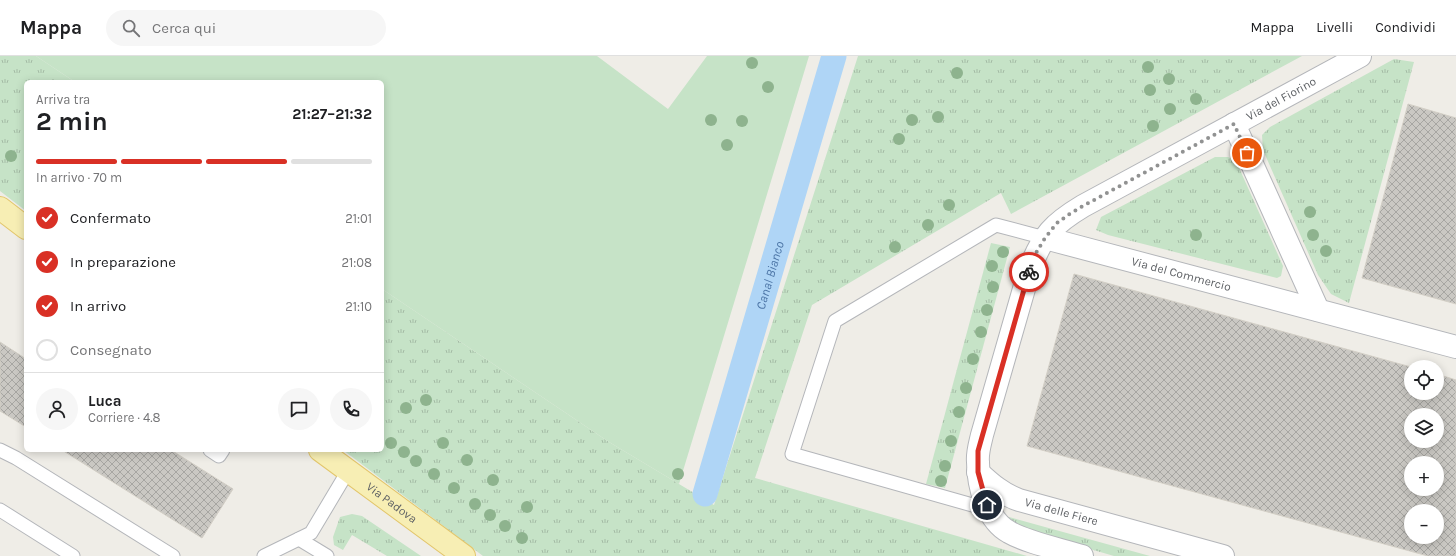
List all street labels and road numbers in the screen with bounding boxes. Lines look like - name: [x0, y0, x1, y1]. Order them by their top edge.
- street label: Via del Fiorino: [1244, 74, 1319, 123]
- street label: Via del Commercio: [1130, 254, 1233, 294]
- street label: Via Padova: [364, 480, 420, 526]
- street label: Via delle Fiere: [1023, 495, 1100, 528]

